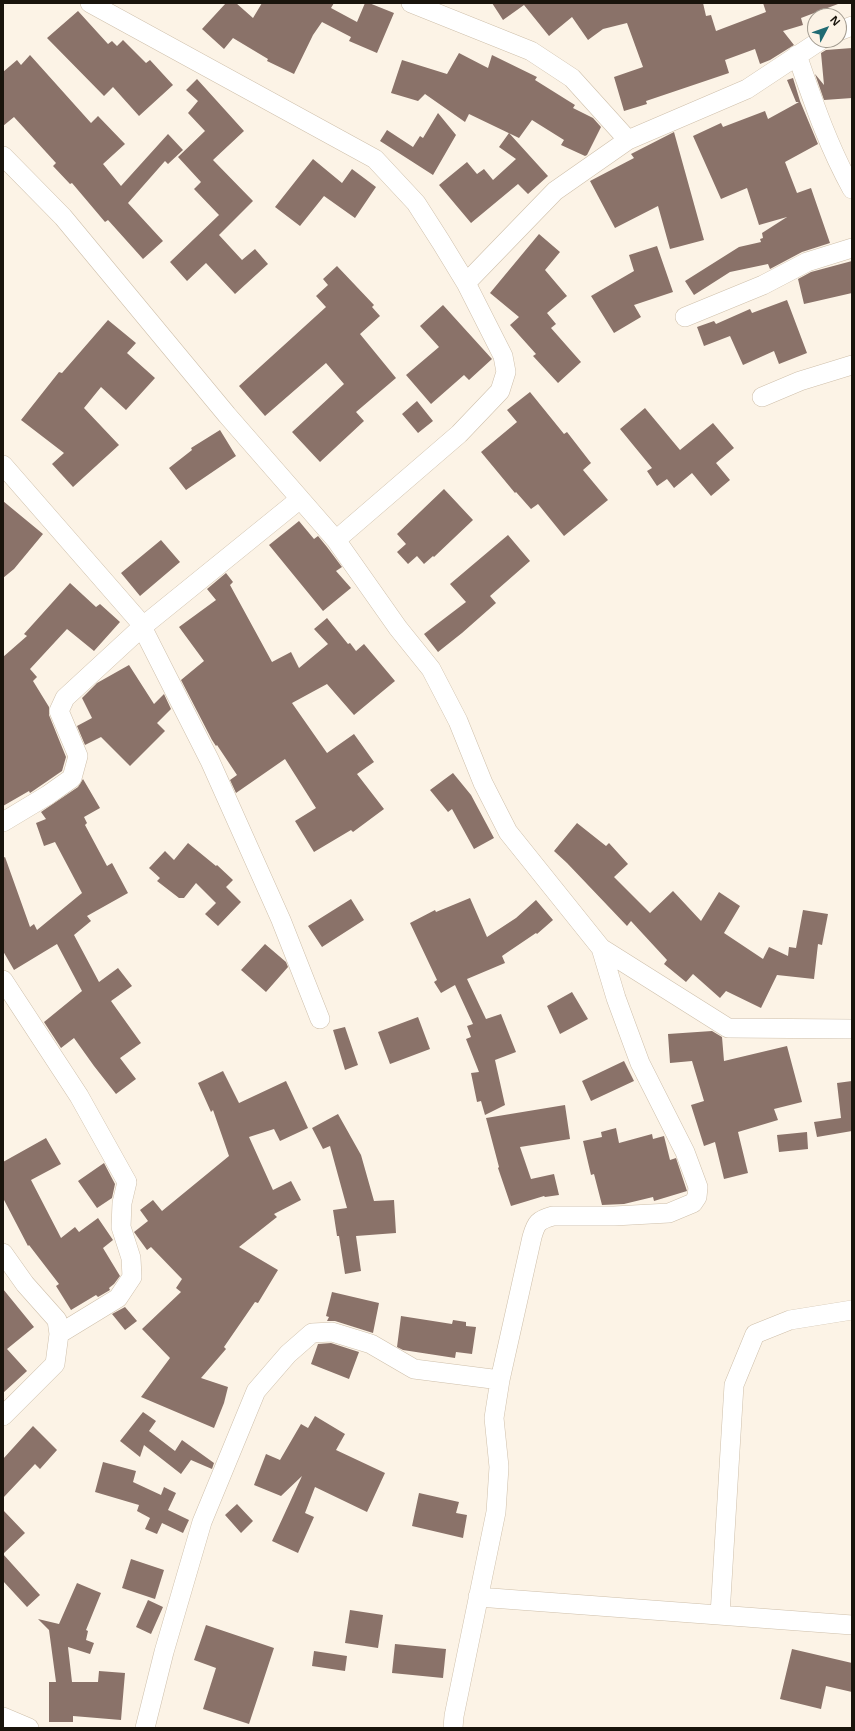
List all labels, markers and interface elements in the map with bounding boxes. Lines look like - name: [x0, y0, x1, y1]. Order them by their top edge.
- north arrow: [807, 8, 847, 48]
- text: N: [827, 12, 844, 29]

